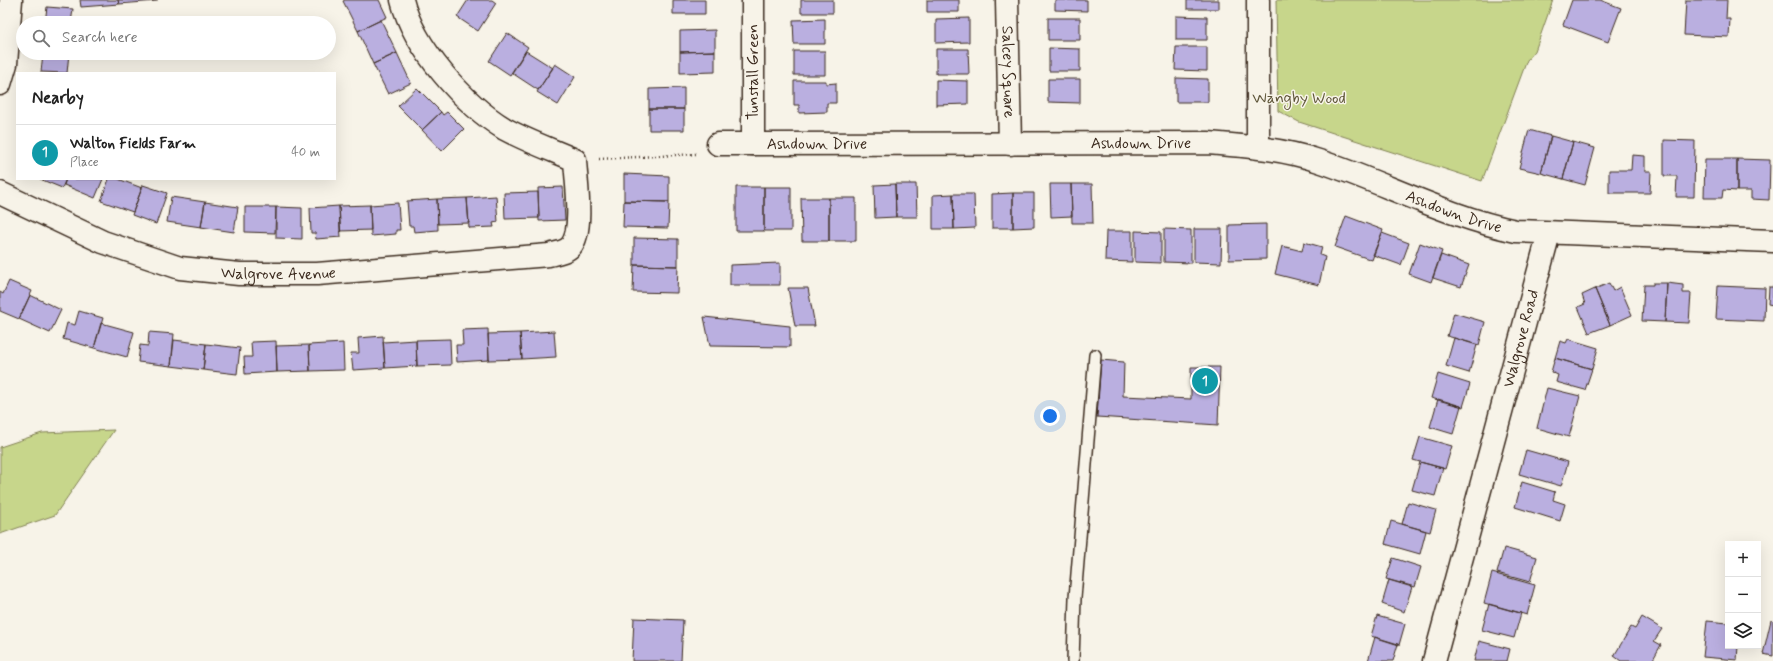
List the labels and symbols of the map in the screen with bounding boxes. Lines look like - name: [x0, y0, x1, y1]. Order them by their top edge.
- street label: Tunstall Green: [743, 24, 764, 120]
- street label: Salcey Square: [997, 26, 1020, 119]
- park label: Wangby Wood: [1252, 88, 1346, 110]
- street label: Ashdown Drive: [767, 133, 867, 154]
- street label: Ashdown Drive: [1091, 133, 1191, 154]
- street label: Ashdown Drive: [1403, 185, 1504, 238]
- street label: Walgrove Avenue: [220, 262, 337, 286]
- street label: Walgrove Road: [1497, 287, 1544, 390]
- pin: 1: [1192, 366, 1218, 396]
- your location: [1040, 406, 1060, 426]

